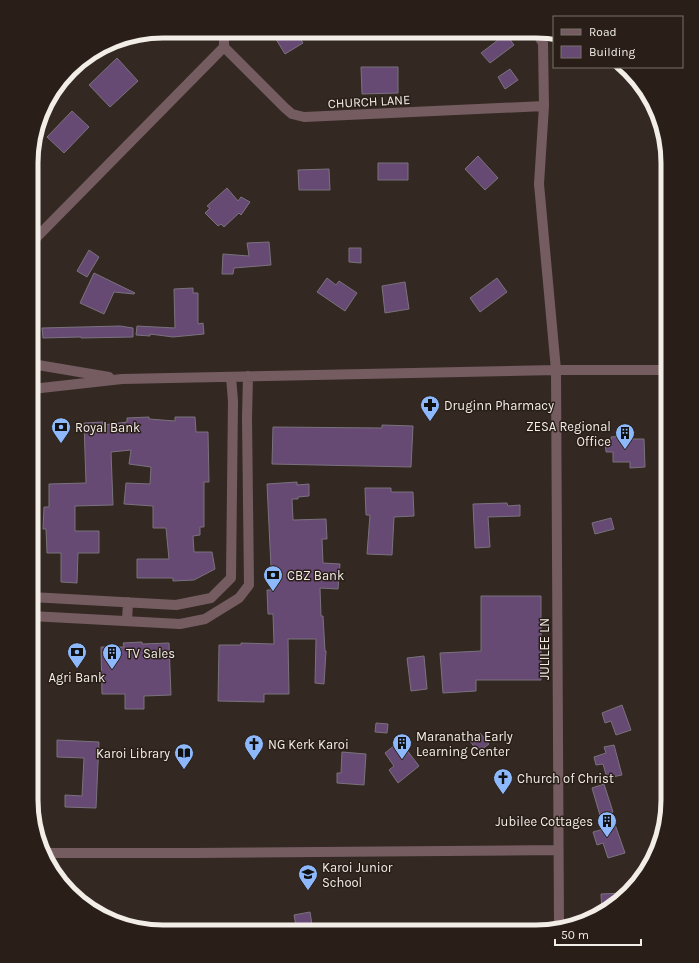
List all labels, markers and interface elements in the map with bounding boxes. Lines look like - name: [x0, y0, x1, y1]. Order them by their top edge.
- legend: [553, 16, 683, 68]
- text: Road: [589, 25, 617, 39]
- text: Building: [589, 45, 636, 59]
- street label: CHURCH LANE: [327, 92, 411, 111]
- pharmacy icon: Druginn Pharmacy: [419, 394, 441, 422]
- place label: Druginn Pharmacy: [444, 398, 554, 413]
- bank icon: Royal Bank: [50, 416, 72, 444]
- place label: ZESA Regional Office: [526, 419, 611, 449]
- place label: Royal Bank: [75, 420, 140, 435]
- building icon: ZESA Regional Office: [614, 422, 636, 450]
- bank icon: CBZ Bank: [262, 564, 284, 592]
- place label: CBZ Bank: [287, 568, 344, 583]
- street label: JULILEE LN: [537, 618, 552, 680]
- bank icon: Agri Bank: [66, 641, 88, 669]
- building icon: TV Sales: [101, 642, 123, 670]
- place label: TV Sales: [126, 646, 175, 661]
- place label: Agri Bank: [49, 670, 105, 685]
- place label: Maranatha Early Learning Center: [416, 729, 513, 759]
- building icon: Maranatha Early Learning Center: [391, 732, 413, 760]
- church icon: NG Kerk Karoi: [243, 733, 265, 761]
- place label: NG Kerk Karoi: [268, 737, 349, 752]
- library icon: Karoi Library: [173, 742, 195, 770]
- place label: Karoi Library: [96, 746, 170, 761]
- church icon: Church of Christ: [492, 767, 514, 795]
- place label: Church of Christ: [517, 771, 614, 786]
- building icon: Jubilee Cottages: [596, 810, 618, 838]
- place label: Jubilee Cottages: [495, 814, 593, 829]
- place label: Karoi Junior School: [322, 860, 393, 890]
- school or university icon: Karoi Junior School: [297, 863, 319, 891]
- scale bar: [555, 921, 641, 947]
- text: 50 m: [561, 928, 589, 942]

